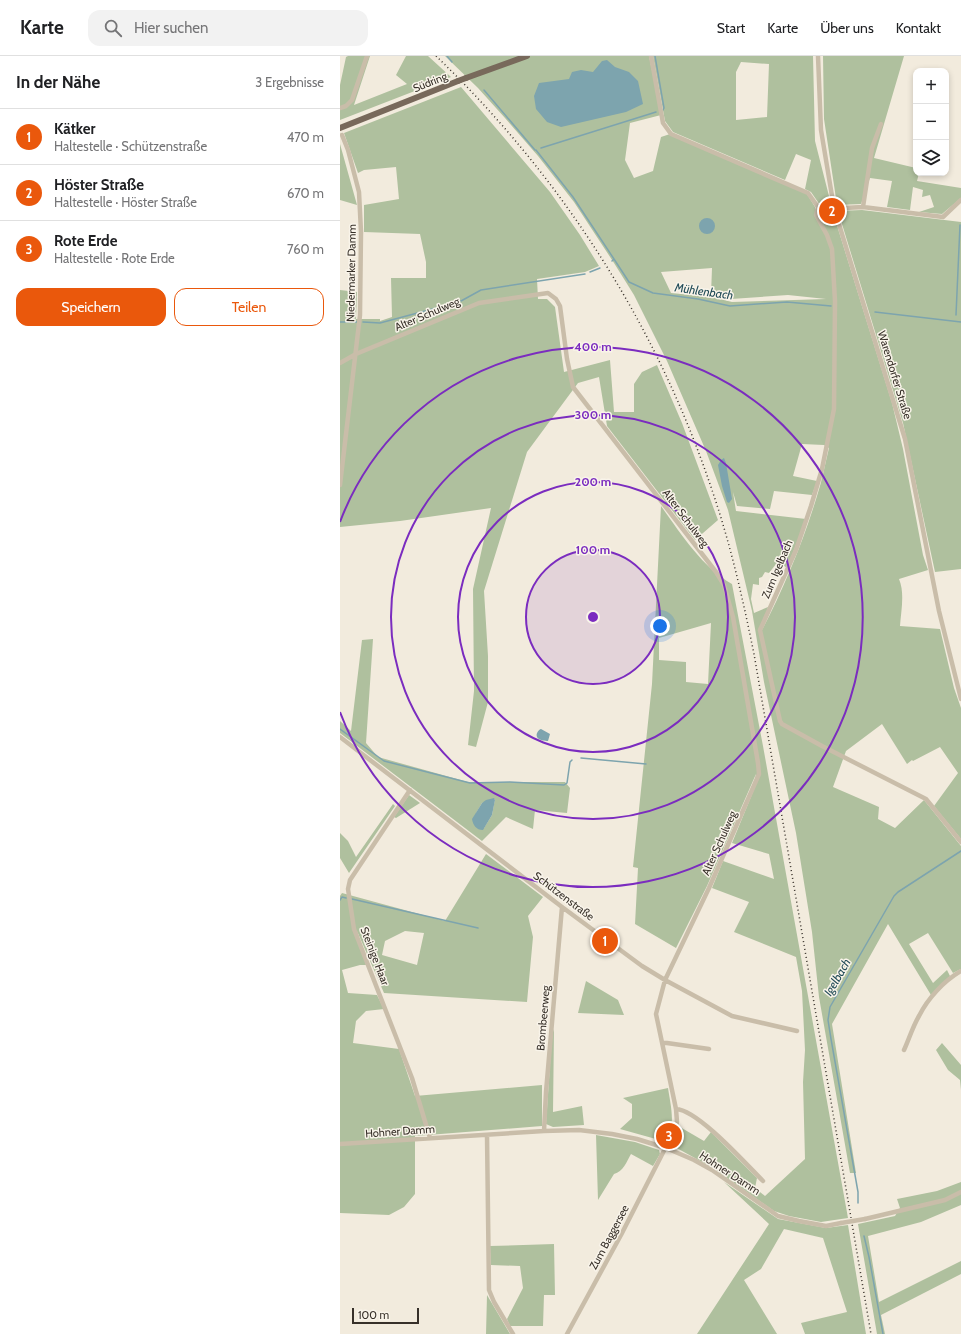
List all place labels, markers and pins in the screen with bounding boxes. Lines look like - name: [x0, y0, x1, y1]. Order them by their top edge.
- pin: 2: [819, 196, 845, 226]
- centre of rings: [586, 610, 600, 624]
- pin: 1: [592, 926, 618, 956]
- pin: 3: [656, 1121, 682, 1151]

